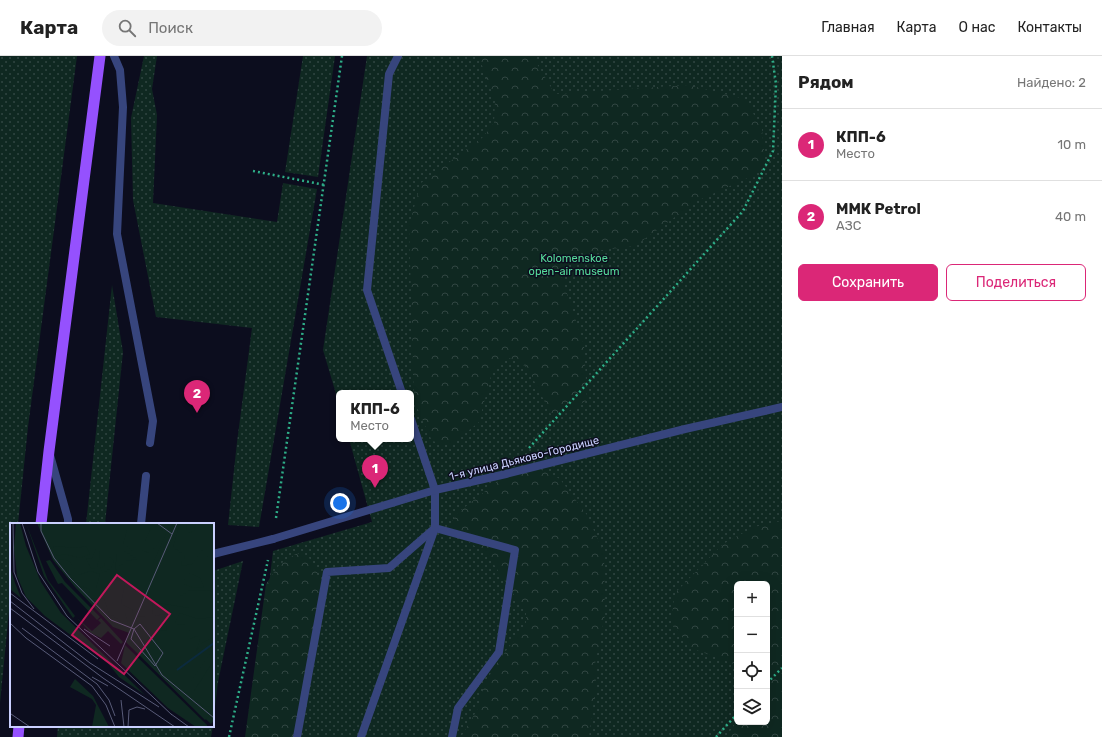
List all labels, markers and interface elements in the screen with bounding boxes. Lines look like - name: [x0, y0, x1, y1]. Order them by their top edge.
- search box: [102, 10, 382, 46]
- text: Карта: [20, 16, 78, 39]
- icon: search: [116, 17, 138, 39]
- text: Поиск: [148, 19, 193, 37]
- text: Главная: [821, 19, 875, 36]
- text: Карта: [897, 19, 937, 36]
- text: О нас: [959, 19, 995, 36]
- text: Контакты: [1017, 19, 1082, 36]
- text: Рядом: [798, 72, 854, 92]
- text: Найдено: 2: [1017, 75, 1086, 90]
- text: КПП-6: [836, 128, 886, 146]
- text: 1: [808, 137, 814, 152]
- text: 10 m: [1057, 137, 1086, 152]
- text: Место: [836, 146, 875, 161]
- text: ММК Petrol: [836, 200, 921, 218]
- text: 2: [807, 209, 815, 224]
- text: 40 m: [1055, 209, 1086, 224]
- text: АЗС: [836, 218, 861, 233]
- park label: Kolomenskoe open-air museum: [529, 252, 620, 278]
- button: Сохранить: [798, 264, 938, 301]
- button: Поделиться: [946, 264, 1086, 301]
- pin: 2: [184, 380, 210, 413]
- popup: [336, 390, 414, 442]
- text: КПП-6: [350, 400, 400, 418]
- text: Место: [350, 418, 389, 433]
- street label: 1-я улица Дьяково-Городище: [448, 434, 600, 483]
- pin: 1: [362, 455, 388, 488]
- your location: [330, 493, 350, 513]
- inset map: [10, 523, 214, 727]
- map controls: [734, 581, 770, 725]
- button: +: [734, 581, 770, 617]
- button: −: [734, 617, 770, 653]
- button: locate: [734, 653, 770, 689]
- button: layers: [734, 689, 770, 725]

